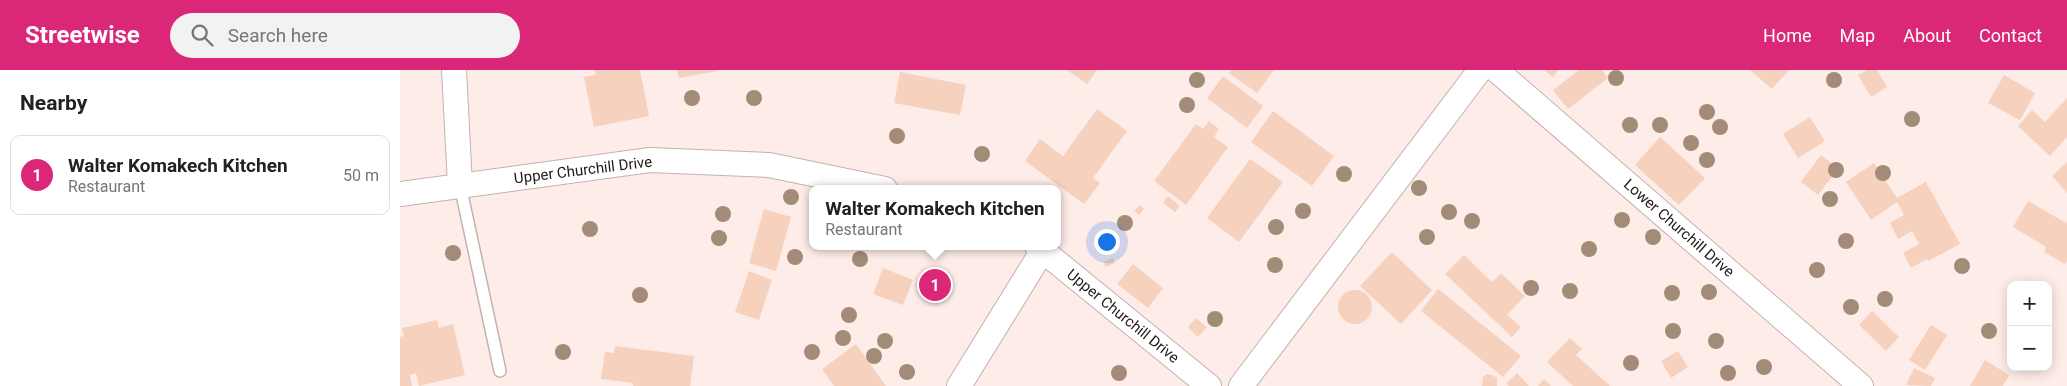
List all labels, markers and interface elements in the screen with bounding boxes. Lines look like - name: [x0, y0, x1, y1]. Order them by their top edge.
- search box: [170, 13, 520, 58]
- text: Streetwise: [25, 21, 140, 49]
- icon: search: [188, 21, 216, 49]
- text: Search here: [228, 24, 328, 47]
- text: Home: [1763, 25, 1812, 46]
- text: Map: [1840, 25, 1875, 46]
- text: About: [1903, 25, 1951, 46]
- text: Contact: [1979, 25, 2042, 46]
- text: Nearby: [20, 91, 87, 115]
- street label: Upper Churchill Drive: [513, 153, 653, 187]
- text: Walter Komakech Kitchen: [68, 154, 288, 177]
- text: 1: [32, 166, 42, 185]
- text: 50 m: [343, 166, 379, 185]
- street label: Lower Churchill Drive: [1620, 175, 1738, 281]
- text: Restaurant: [68, 177, 145, 196]
- popup: [809, 185, 1061, 250]
- text: Walter Komakech Kitchen: [825, 197, 1045, 220]
- text: Restaurant: [825, 220, 902, 239]
- your location: [1094, 229, 1120, 255]
- street label: Upper Churchill Drive: [1063, 265, 1183, 367]
- pin: 1: [919, 266, 951, 304]
- map controls: [2007, 281, 2052, 371]
- button: +: [2007, 281, 2052, 326]
- button: −: [2007, 326, 2052, 371]

